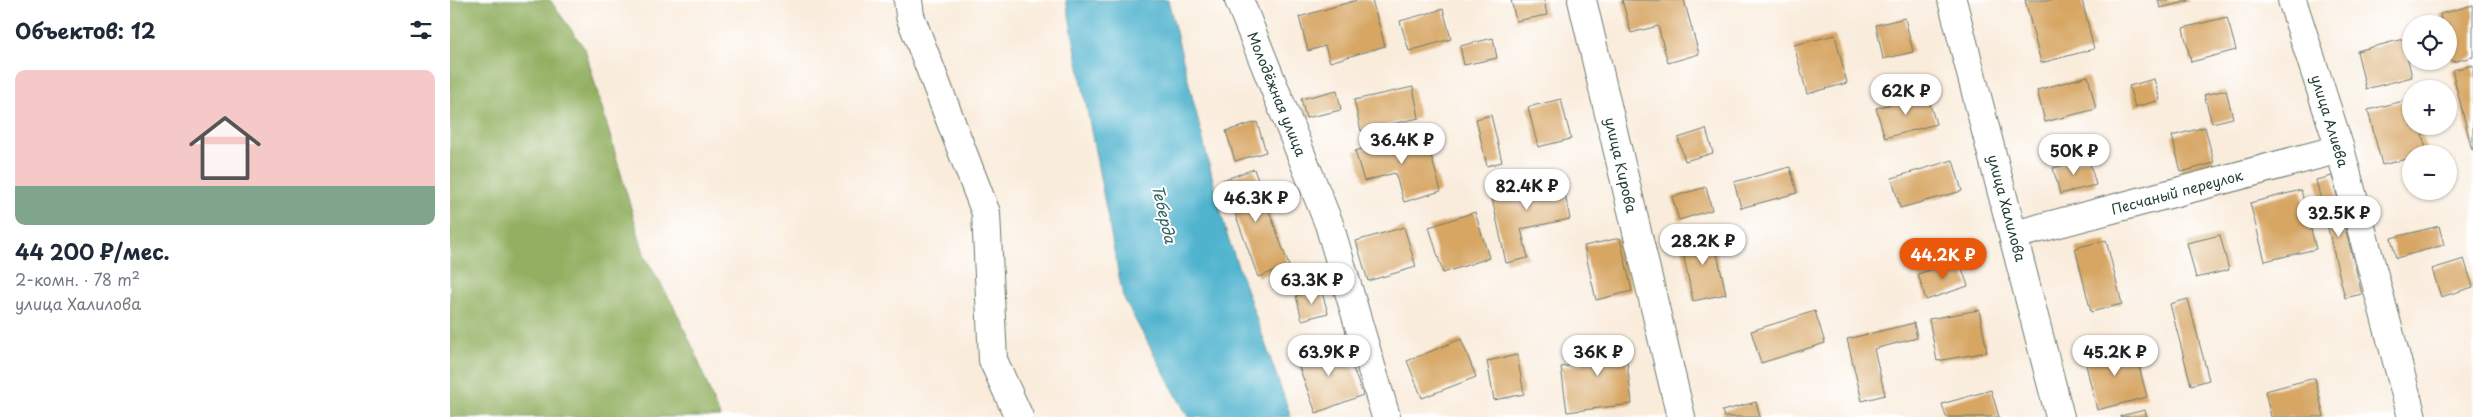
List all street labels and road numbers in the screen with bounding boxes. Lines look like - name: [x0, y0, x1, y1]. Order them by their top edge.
- street label: Молодёжная улица: [1242, 29, 1312, 160]
- street label: улица Алиева: [2306, 72, 2354, 170]
- street label: улица Кирова: [1600, 115, 1642, 215]
- street label: улица Халилова: [1983, 152, 2031, 264]
- street label: Песчаный переулок: [2109, 164, 2246, 220]

